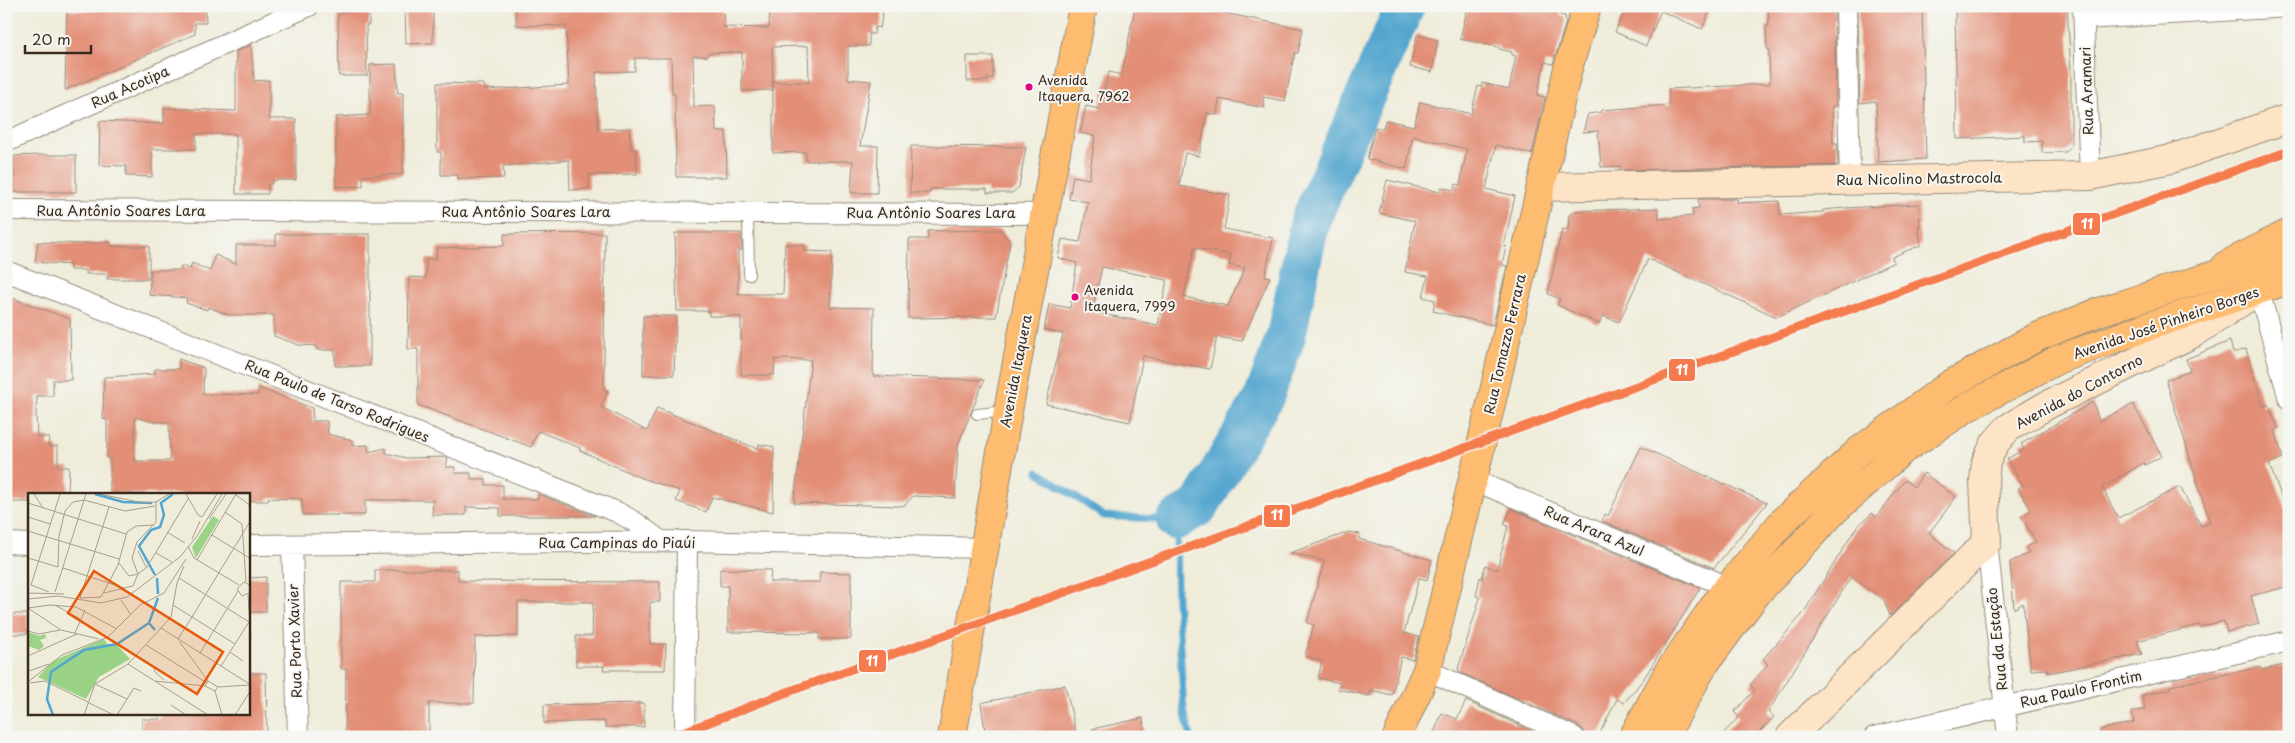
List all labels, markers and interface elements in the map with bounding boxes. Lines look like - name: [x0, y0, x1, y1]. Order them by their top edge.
- scale bar: [25, 22, 91, 54]
- text: 20 m: [32, 27, 71, 50]
- street label: Rua Aramari: [2074, 46, 2099, 136]
- street label: Rua Acotipa: [87, 60, 172, 113]
- place label: Avenida Itaquera, 7962: [1038, 70, 1130, 105]
- marker: Avenida Itaquera, 7962: [1024, 82, 1034, 92]
- street label: Rua Nicolino Mastrocola: [1836, 167, 2002, 190]
- street label: Rua Antônio Soares Lara: [36, 200, 206, 221]
- street label: Rua Antônio Soares Lara: [441, 201, 611, 222]
- street label: Rua Antônio Soares Lara: [846, 202, 1016, 223]
- line badge: 11: [2072, 212, 2101, 236]
- text: 11: [2081, 213, 2093, 234]
- street label: Rua Tomazzo Ferrara: [1478, 271, 1531, 416]
- place label: Avenida Itaquera, 7999: [1084, 280, 1176, 315]
- street label: Avenida José Pinheiro Borges: [2070, 281, 2262, 364]
- marker: Avenida Itaquera, 7999: [1070, 292, 1080, 302]
- street label: Avenida Itaquera: [994, 312, 1037, 429]
- street label: Avenida do Contorno: [2011, 349, 2146, 434]
- street label: Rua Paulo de Tarso Rodrigues: [242, 354, 433, 447]
- line badge: 11: [1668, 358, 1696, 382]
- text: 11: [1676, 359, 1688, 380]
- inset map: [28, 493, 250, 716]
- street label: Rua Arara Azul: [1541, 500, 1648, 561]
- line badge: 11: [1263, 504, 1291, 528]
- text: 11: [1271, 504, 1283, 525]
- street label: Rua Campinas do Piaúi: [539, 532, 695, 553]
- street label: Rua Porto Xavier: [282, 583, 307, 699]
- street label: Rua da Estação: [1981, 586, 2012, 692]
- line badge: 11: [858, 649, 887, 673]
- text: 11: [866, 650, 878, 671]
- street label: Rua Paulo Frontim: [2018, 664, 2144, 713]

